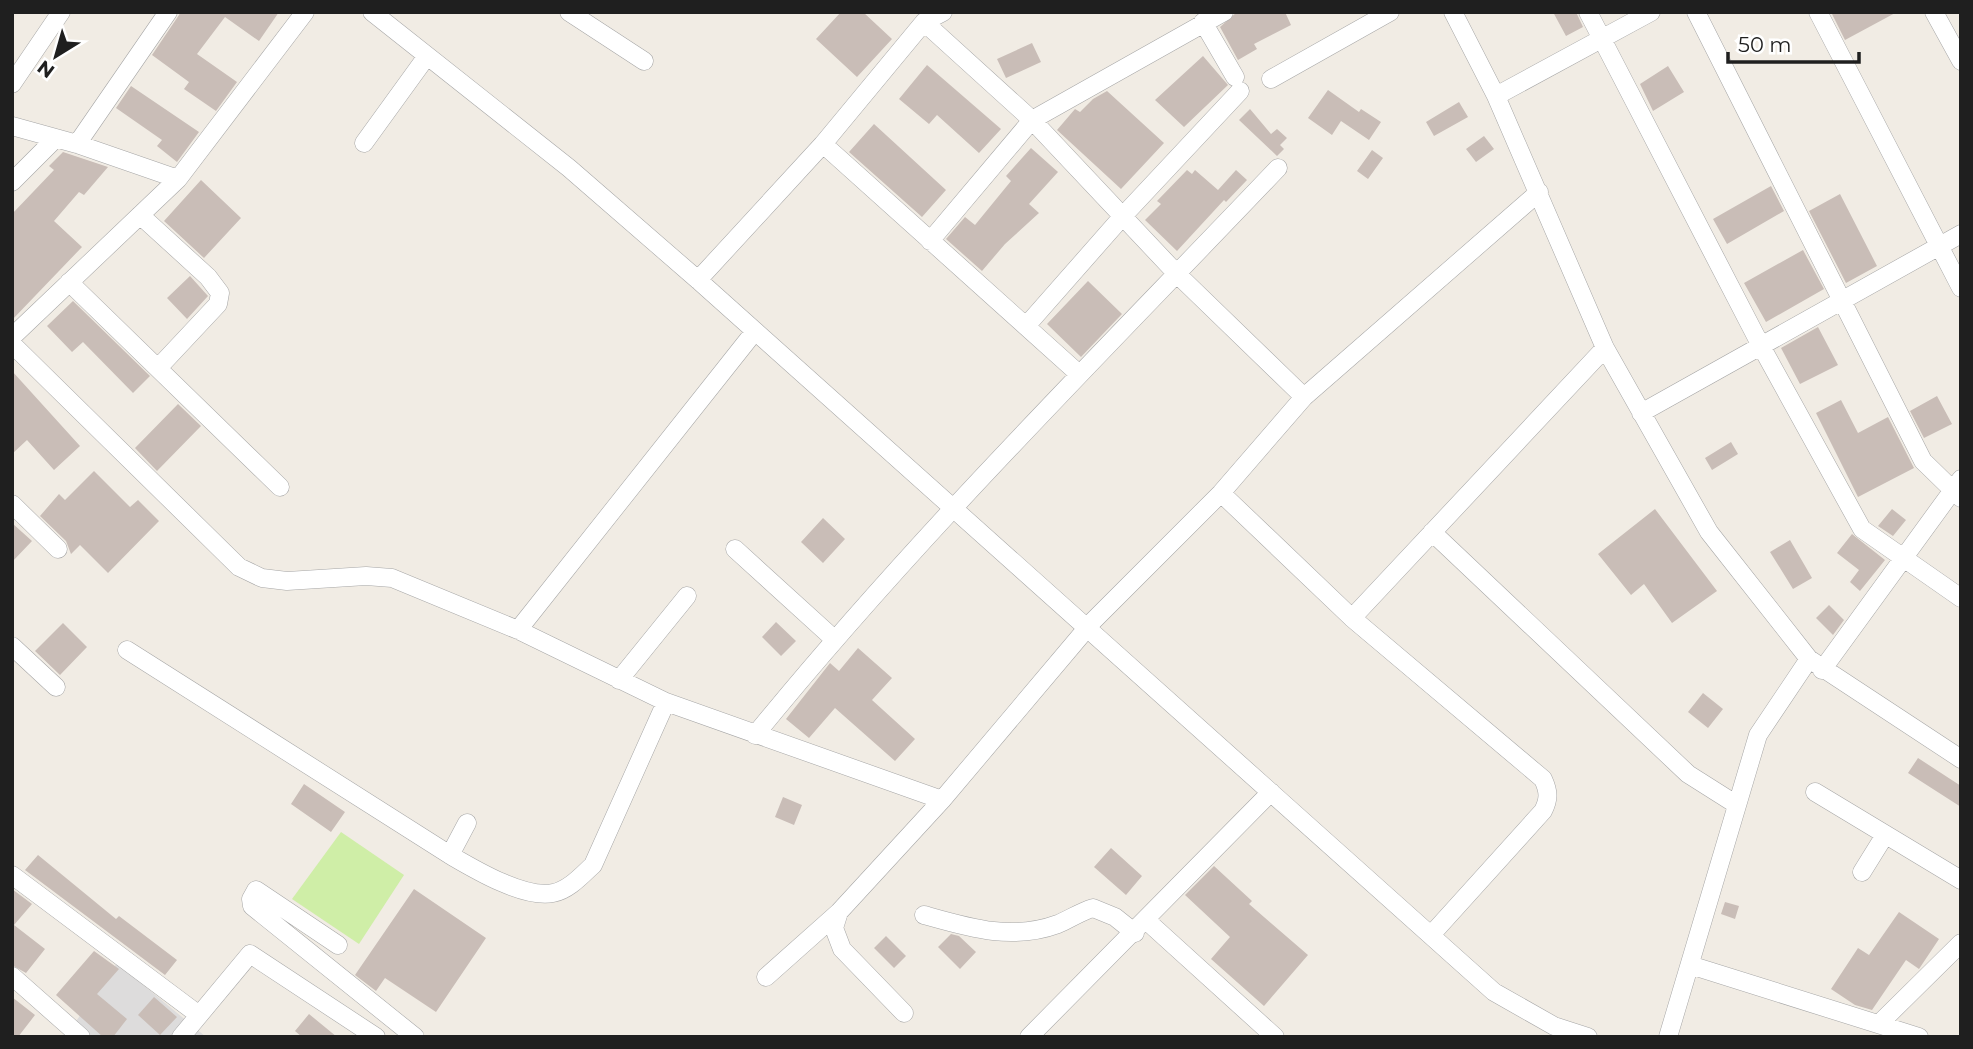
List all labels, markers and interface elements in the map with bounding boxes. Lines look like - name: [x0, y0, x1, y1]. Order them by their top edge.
- north arrow: [21, 21, 91, 91]
- scale bar: [1728, 21, 1859, 65]
- text: 50 m: [1738, 32, 1792, 57]
- text: N: [33, 55, 59, 83]

